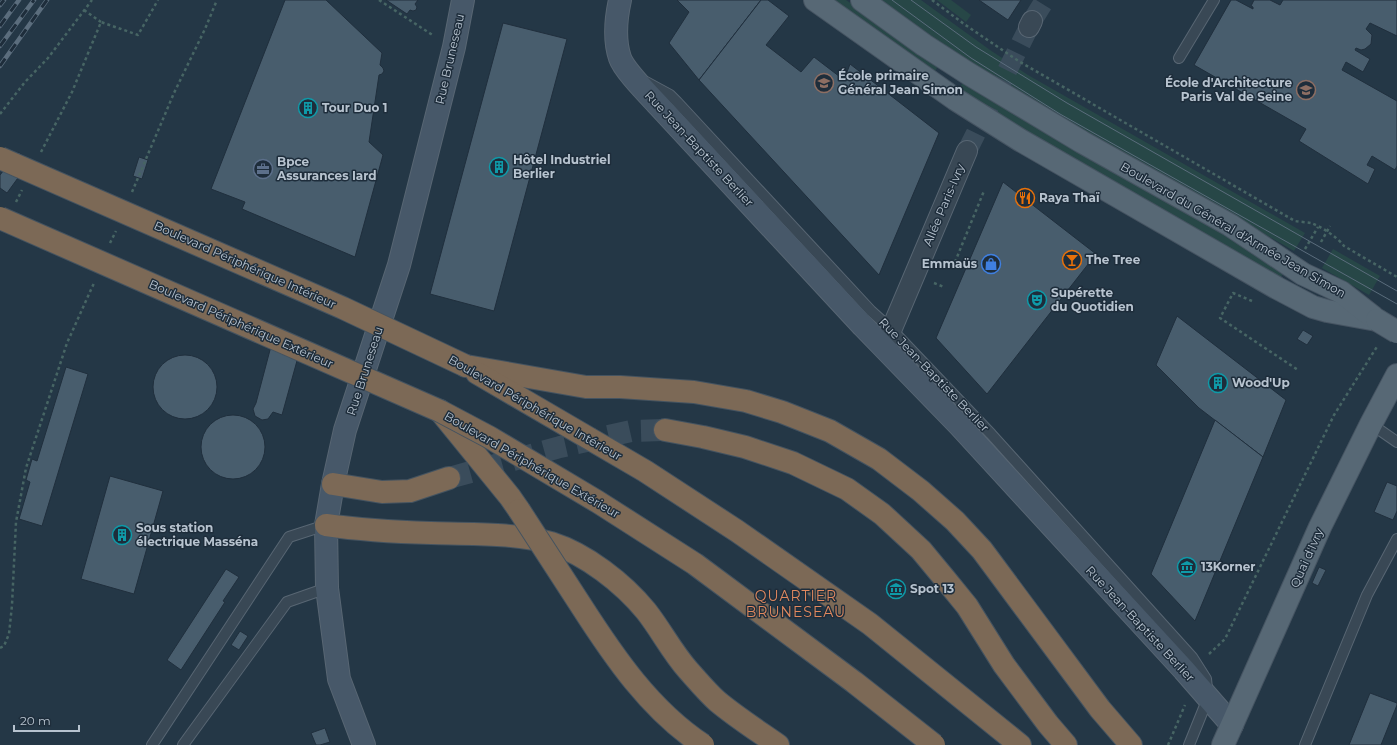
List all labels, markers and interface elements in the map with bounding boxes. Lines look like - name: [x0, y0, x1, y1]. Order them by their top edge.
- street label: Rue Bruneseau: [432, 12, 467, 106]
- place label: École primaire Général Jean Simon: [838, 68, 963, 97]
- school or university icon: École primaire Général Jean Simon: [813, 72, 835, 94]
- place label: École d'Architecture Paris Val de Seine: [1165, 75, 1292, 104]
- school or university icon: École d'Architecture Paris Val de Seine: [1295, 79, 1317, 101]
- street label: Rue Jean-Baptiste Berlier: [642, 88, 757, 210]
- building icon: Tour Duo 1: [297, 97, 319, 119]
- place label: Tour Duo 1: [322, 100, 388, 115]
- place label: Hôtel Industriel Berlier: [513, 152, 611, 181]
- place label: Bpce Assurances Iard: [276, 154, 377, 183]
- building icon: Hôtel Industriel Berlier: [488, 156, 510, 178]
- office icon: Bpce Assurances Iard: [252, 158, 274, 180]
- street label: Boulevard du Général d'Armée Jean Simon: [1118, 159, 1348, 300]
- street label: Allée Paris-Ivry: [919, 161, 968, 248]
- restaurant icon: Raya Thaï: [1014, 187, 1036, 209]
- place label: Raya Thaï: [1039, 190, 1100, 205]
- street label: Boulevard Périphérique Intérieur: [152, 217, 339, 312]
- bar icon: The Tree: [1061, 249, 1083, 271]
- place label: The Tree: [1086, 252, 1141, 267]
- shop icon: Emmaüs: [980, 253, 1002, 275]
- place label: Emmaüs: [922, 256, 978, 271]
- street label: Boulevard Périphérique Extérieur: [147, 276, 336, 371]
- place label: Supérette du Quotidien: [1051, 285, 1134, 314]
- theatre icon: Supérette du Quotidien: [1026, 289, 1048, 311]
- street label: Rue Jean-Baptiste Berlier: [876, 314, 993, 435]
- street label: Rue Bruneseau: [343, 325, 386, 417]
- street label: Boulevard Périphérique Intérieur: [446, 352, 625, 464]
- building icon: Wood'Up: [1207, 372, 1229, 394]
- place label: Wood'Up: [1232, 375, 1290, 390]
- street label: Boulevard Périphérique Extérieur: [442, 408, 623, 521]
- place label: Sous station électrique Masséna: [136, 520, 258, 549]
- building icon: Sous station électrique Masséna: [111, 524, 133, 546]
- street label: Quai d'Ivry: [1287, 525, 1327, 590]
- museum icon: 13Korner: [1176, 556, 1198, 578]
- place label: 13Korner: [1201, 559, 1256, 574]
- street label: Rue Jean-Baptiste Berlier: [1083, 563, 1198, 685]
- museum icon: Spot 13: [885, 578, 907, 600]
- place label: Spot 13: [910, 581, 954, 596]
- district label: QUARTIER BRUNESEAU: [746, 587, 846, 621]
- scale bar: [14, 707, 79, 733]
- text: 20 m: [20, 713, 51, 728]

